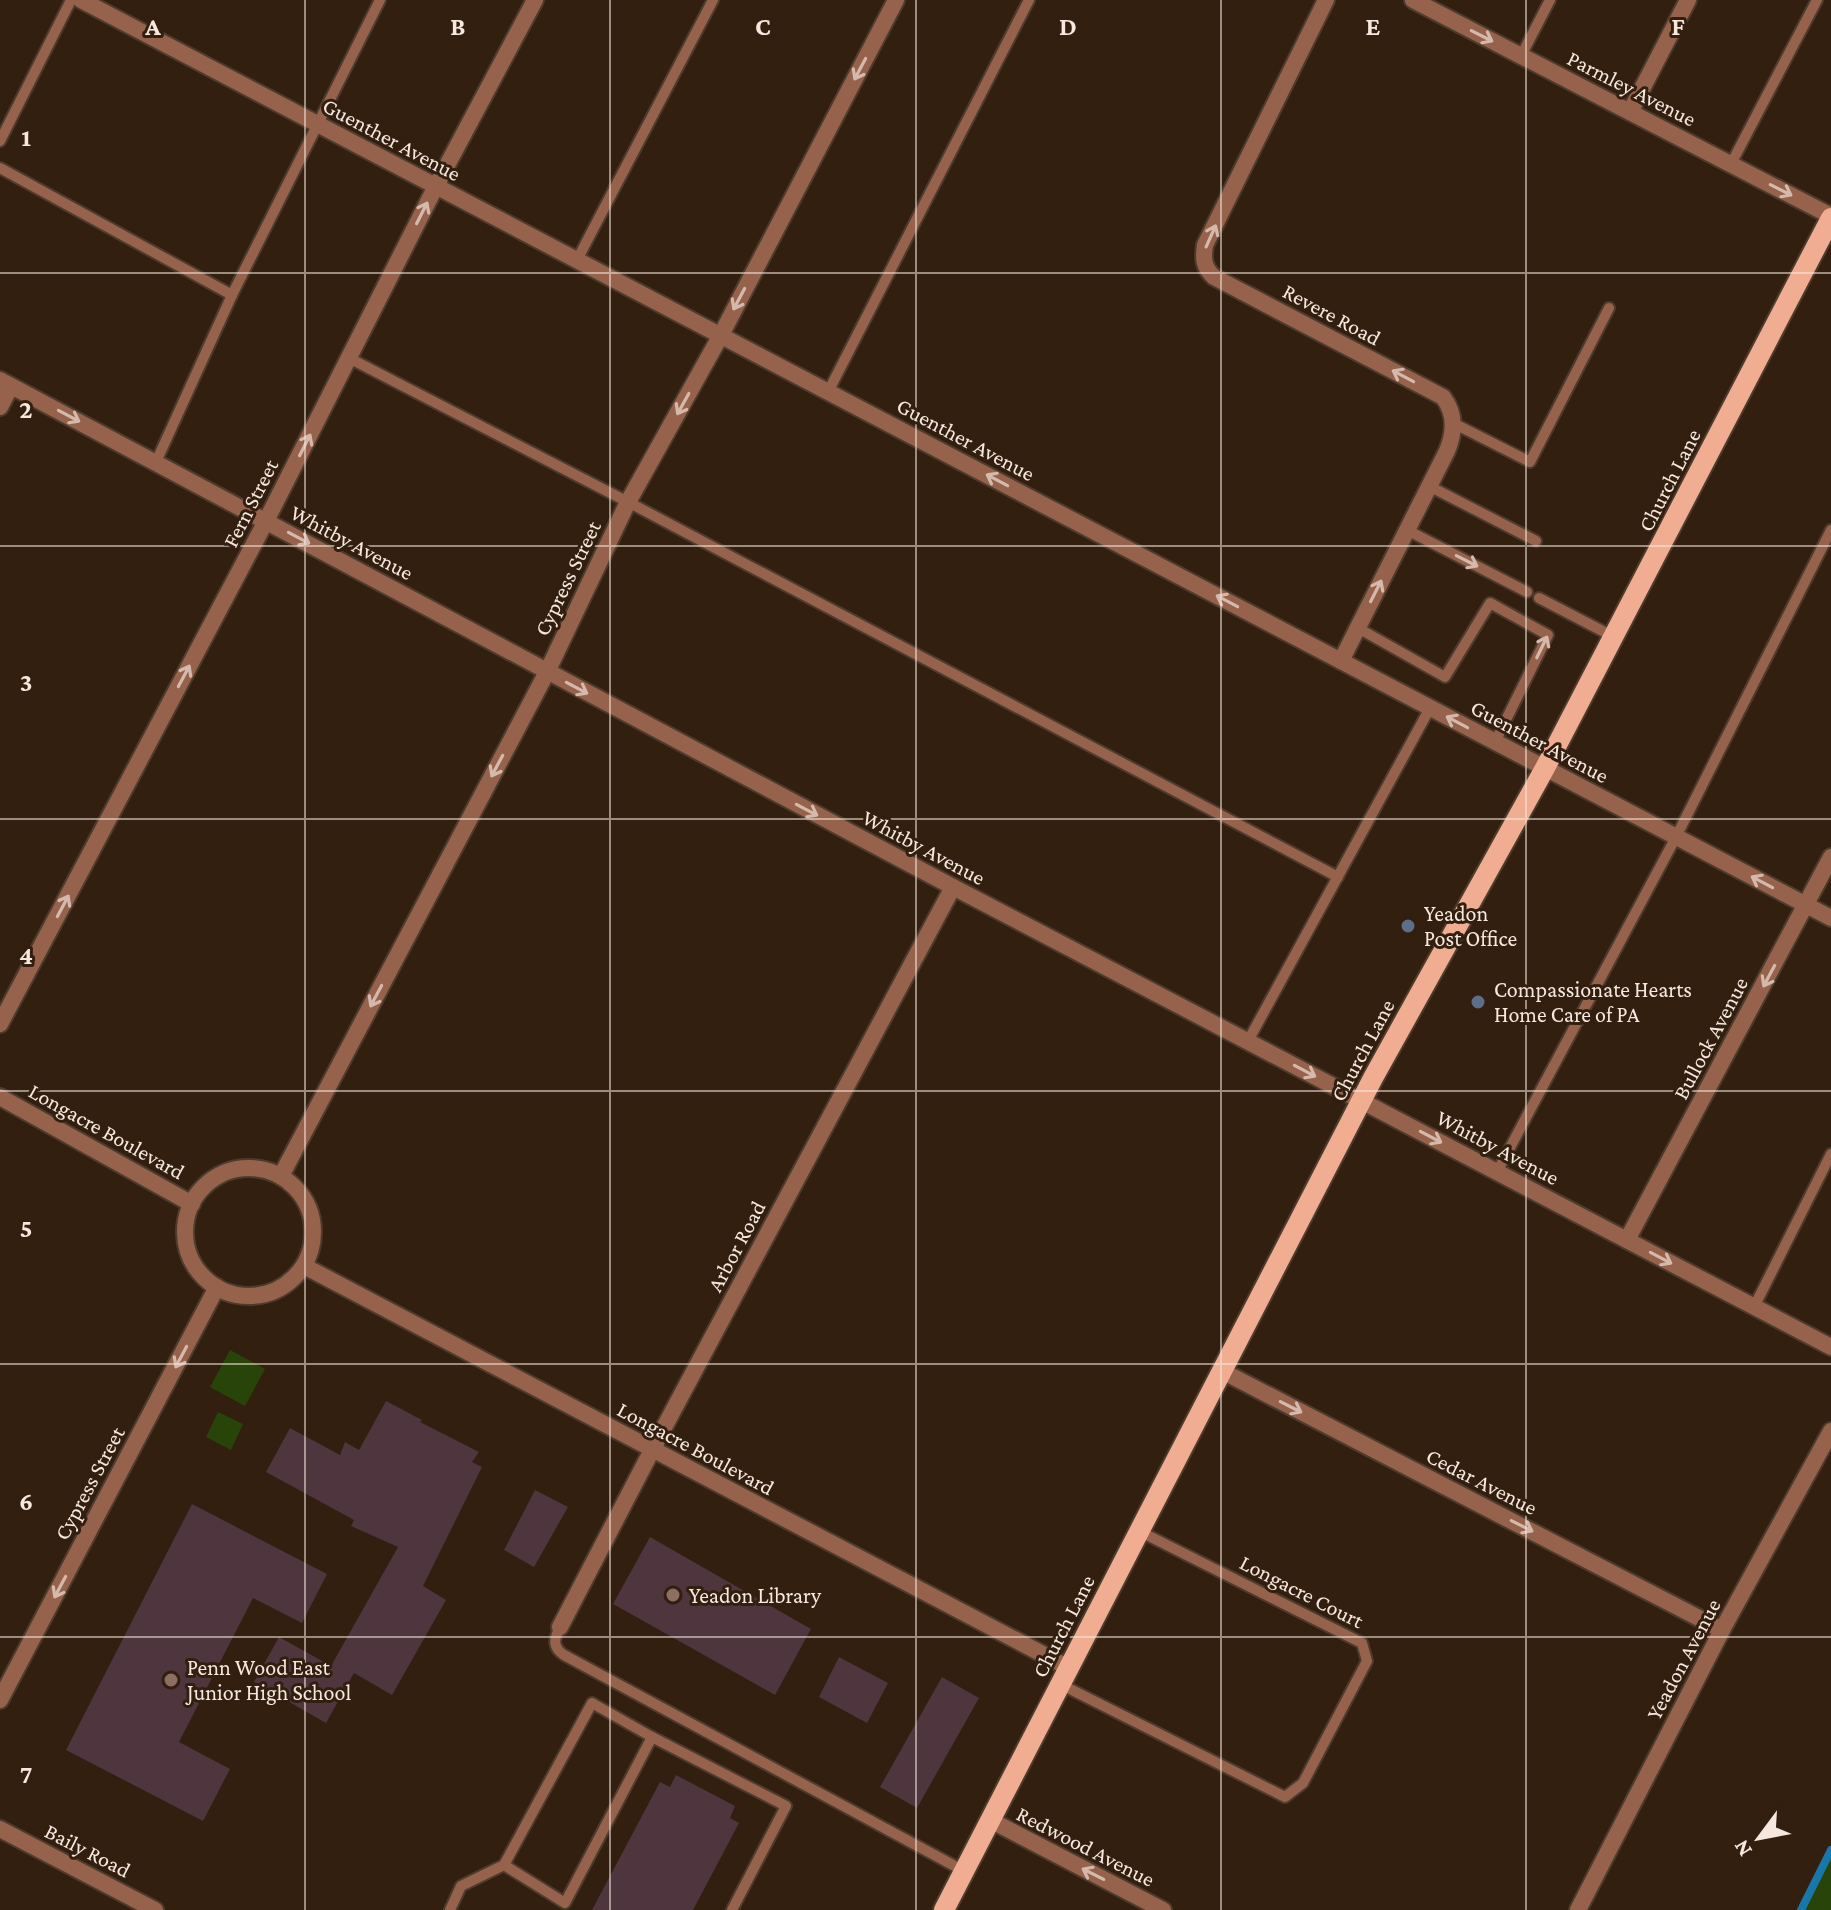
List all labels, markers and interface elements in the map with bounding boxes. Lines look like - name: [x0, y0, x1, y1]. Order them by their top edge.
- text: A: [144, 12, 161, 41]
- text: B: [450, 12, 466, 41]
- text: C: [755, 12, 771, 41]
- text: D: [1059, 12, 1077, 41]
- text: E: [1366, 12, 1381, 41]
- text: F: [1671, 12, 1685, 41]
- one-way arrow: [1470, 28, 1494, 44]
- street label: Parmley Avenue: [1563, 45, 1700, 132]
- one-way arrow: [852, 57, 868, 81]
- street label: Guenther Avenue: [319, 93, 465, 186]
- text: 1: [21, 123, 31, 152]
- one-way arrow: [1769, 182, 1793, 198]
- one-way arrow: [415, 202, 430, 226]
- one-way arrow: [1204, 224, 1219, 248]
- street label: Revere Road: [1279, 278, 1385, 351]
- one-way arrow: [731, 287, 747, 311]
- one-way arrow: [1392, 368, 1416, 384]
- one-way arrow: [675, 391, 690, 415]
- street label: Guenther Avenue: [893, 393, 1039, 486]
- text: 2: [19, 395, 33, 424]
- one-way arrow: [57, 409, 80, 425]
- street label: Church Lane: [1633, 425, 1706, 536]
- one-way arrow: [297, 434, 313, 458]
- street label: Fern Street: [218, 454, 284, 551]
- one-way arrow: [985, 472, 1009, 488]
- street label: Whitby Avenue: [286, 500, 417, 585]
- street label: Cypress Street: [529, 516, 606, 640]
- one-way arrow: [286, 531, 310, 547]
- one-way arrow: [1455, 554, 1478, 570]
- one-way arrow: [1369, 580, 1385, 604]
- one-way arrow: [1216, 593, 1239, 609]
- one-way arrow: [1535, 635, 1550, 659]
- one-way arrow: [177, 664, 193, 688]
- text: 3: [20, 668, 32, 697]
- one-way arrow: [564, 681, 588, 697]
- street label: Guenther Avenue: [1467, 695, 1613, 788]
- one-way arrow: [1446, 713, 1470, 729]
- one-way arrow: [489, 754, 505, 777]
- one-way arrow: [794, 802, 818, 818]
- street label: Whitby Avenue: [858, 805, 989, 890]
- one-way arrow: [1750, 873, 1774, 889]
- one-way arrow: [55, 894, 71, 918]
- place label: Yeadon Post Office: [1424, 901, 1517, 951]
- marker: Yeadon Post Office: [1399, 917, 1417, 935]
- text: 4: [19, 941, 33, 970]
- one-way arrow: [1761, 963, 1776, 987]
- street label: Bullock Avenue: [1668, 973, 1753, 1104]
- place label: Compassionate Hearts Home Care of PA: [1494, 977, 1692, 1027]
- one-way arrow: [367, 984, 383, 1007]
- marker: Compassionate Hearts Home Care of PA: [1469, 993, 1487, 1011]
- street label: Church Lane: [1325, 995, 1400, 1105]
- one-way arrow: [1293, 1064, 1316, 1080]
- street label: Longacre Boulevard: [25, 1078, 189, 1185]
- street label: Whitby Avenue: [1432, 1105, 1563, 1190]
- one-way arrow: [1418, 1130, 1442, 1146]
- street label: Arbor Road: [702, 1196, 771, 1296]
- text: 5: [20, 1214, 32, 1243]
- one-way arrow: [1649, 1250, 1673, 1266]
- one-way arrow: [172, 1344, 188, 1368]
- street label: Longacre Boulevard: [613, 1397, 779, 1500]
- one-way arrow: [1279, 1399, 1303, 1415]
- street label: Cypress Street: [49, 1422, 130, 1544]
- street label: Cedar Avenue: [1422, 1443, 1541, 1520]
- text: 6: [19, 1487, 33, 1516]
- one-way arrow: [1510, 1519, 1534, 1535]
- street label: Longacre Court: [1236, 1550, 1368, 1634]
- street label: Church Lane: [1027, 1571, 1100, 1682]
- one-way arrow: [51, 1574, 67, 1598]
- place label: Yeadon Library: [689, 1583, 822, 1608]
- marker: Yeadon Library: [664, 1586, 682, 1604]
- street label: Yeadon Avenue: [1641, 1595, 1726, 1724]
- place label: Penn Wood East Junior High School: [185, 1655, 351, 1705]
- marker: Penn Wood East Junior High School: [162, 1671, 180, 1689]
- text: 7: [20, 1760, 32, 1789]
- north arrow: [1719, 1798, 1799, 1878]
- street label: Redwood Avenue: [1013, 1801, 1159, 1892]
- street label: Baily Road: [41, 1818, 135, 1883]
- text: N: [1728, 1835, 1757, 1861]
- one-way arrow: [1082, 1866, 1106, 1881]

